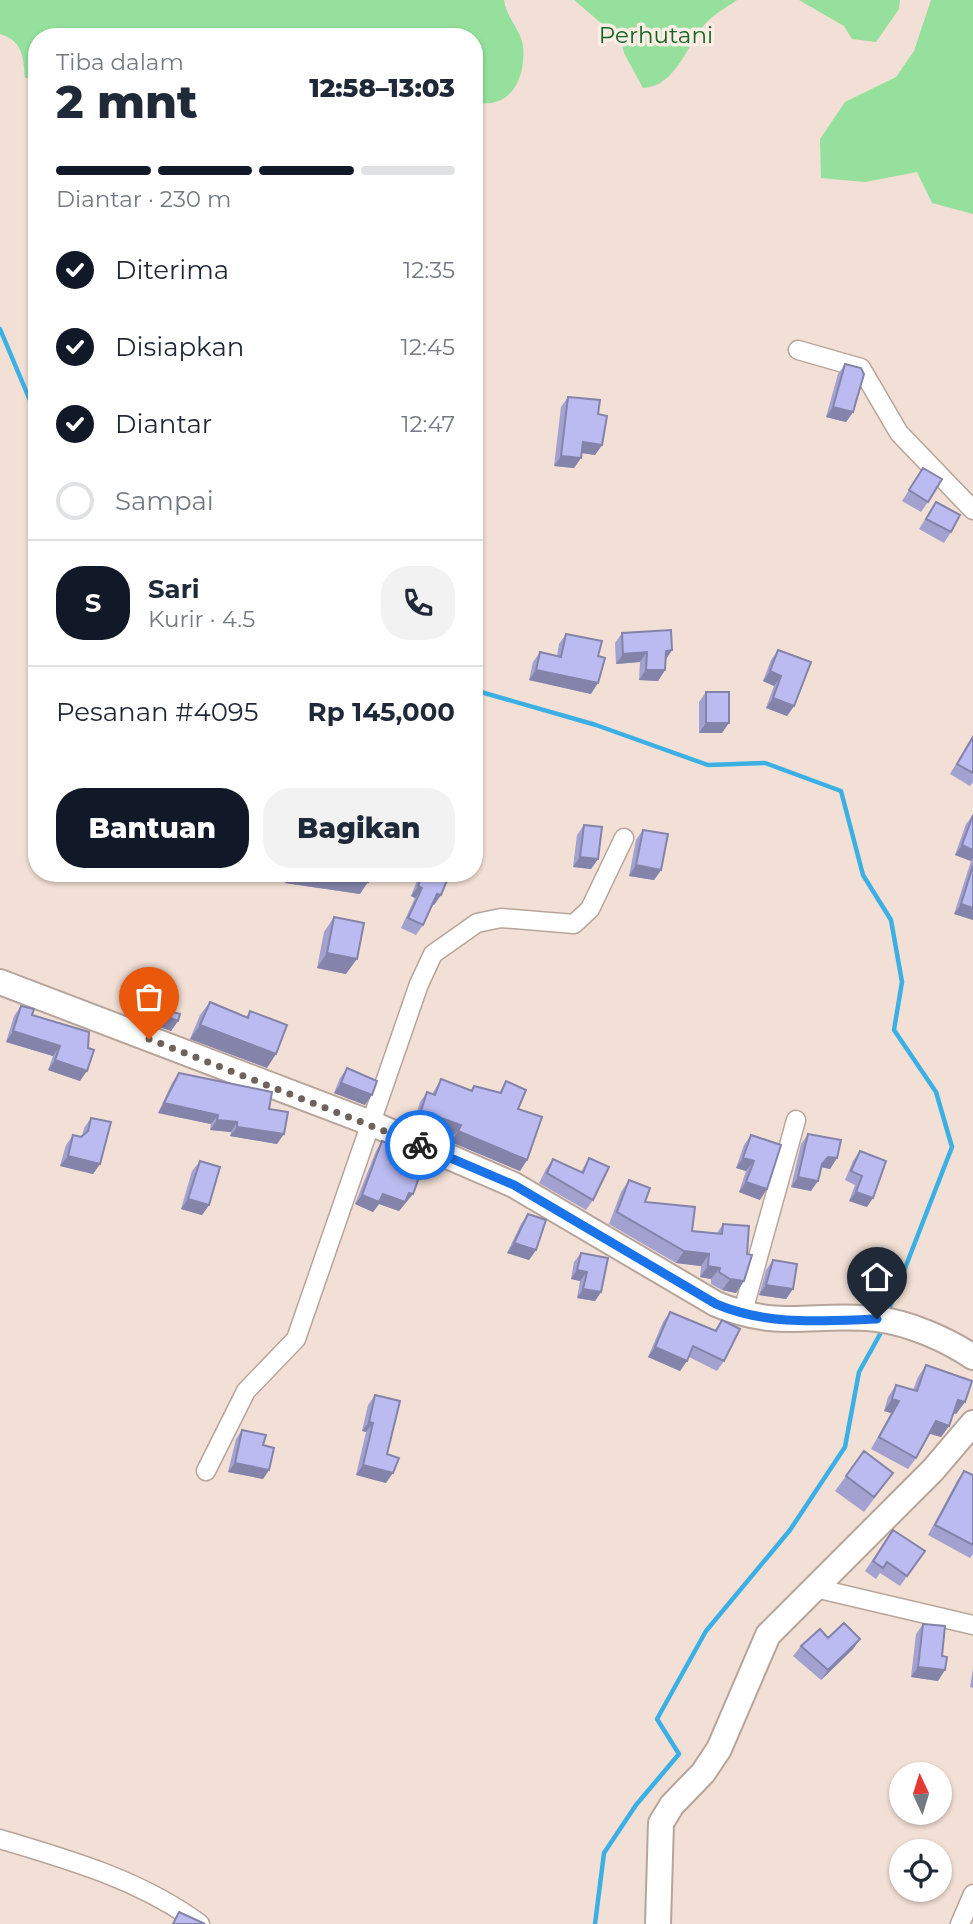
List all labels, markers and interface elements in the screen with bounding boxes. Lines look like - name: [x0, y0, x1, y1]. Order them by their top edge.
- park label: Perhutani: [599, 21, 713, 49]
- text: Tiba dalam: [56, 48, 184, 76]
- text: 12:58–13:03: [309, 72, 455, 104]
- text: 2 mnt: [56, 73, 198, 130]
- text: Diantar · 230 m: [56, 185, 232, 213]
- icon: check: [56, 251, 94, 289]
- text: Diterima: [115, 254, 229, 286]
- text: 12:35: [403, 256, 455, 284]
- icon: check: [56, 328, 94, 366]
- text: Disiapkan: [115, 331, 244, 363]
- text: 12:45: [401, 333, 455, 361]
- icon: check: [56, 405, 94, 443]
- text: Diantar: [115, 408, 212, 440]
- text: 12:47: [401, 410, 455, 438]
- text: Sampai: [115, 485, 214, 517]
- button: phone: [381, 566, 455, 640]
- text: Sari: [148, 573, 200, 605]
- text: S: [85, 587, 101, 619]
- text: Kurir · 4.5: [148, 605, 255, 633]
- text: Pesanan #4095: [56, 696, 258, 728]
- text: Rp 145,000: [308, 696, 455, 728]
- button: Bantuan: [56, 788, 249, 868]
- button: Bagikan: [263, 788, 455, 868]
- pin: [119, 967, 179, 1039]
- icon: bag: [130, 978, 168, 1016]
- courier: [385, 1110, 455, 1180]
- icon: bike: [401, 1126, 439, 1164]
- pin: [847, 1247, 907, 1319]
- icon: home: [858, 1258, 896, 1296]
- north arrow: [889, 1762, 952, 1825]
- map controls: [889, 1762, 952, 1902]
- button: locate: [889, 1839, 952, 1902]

